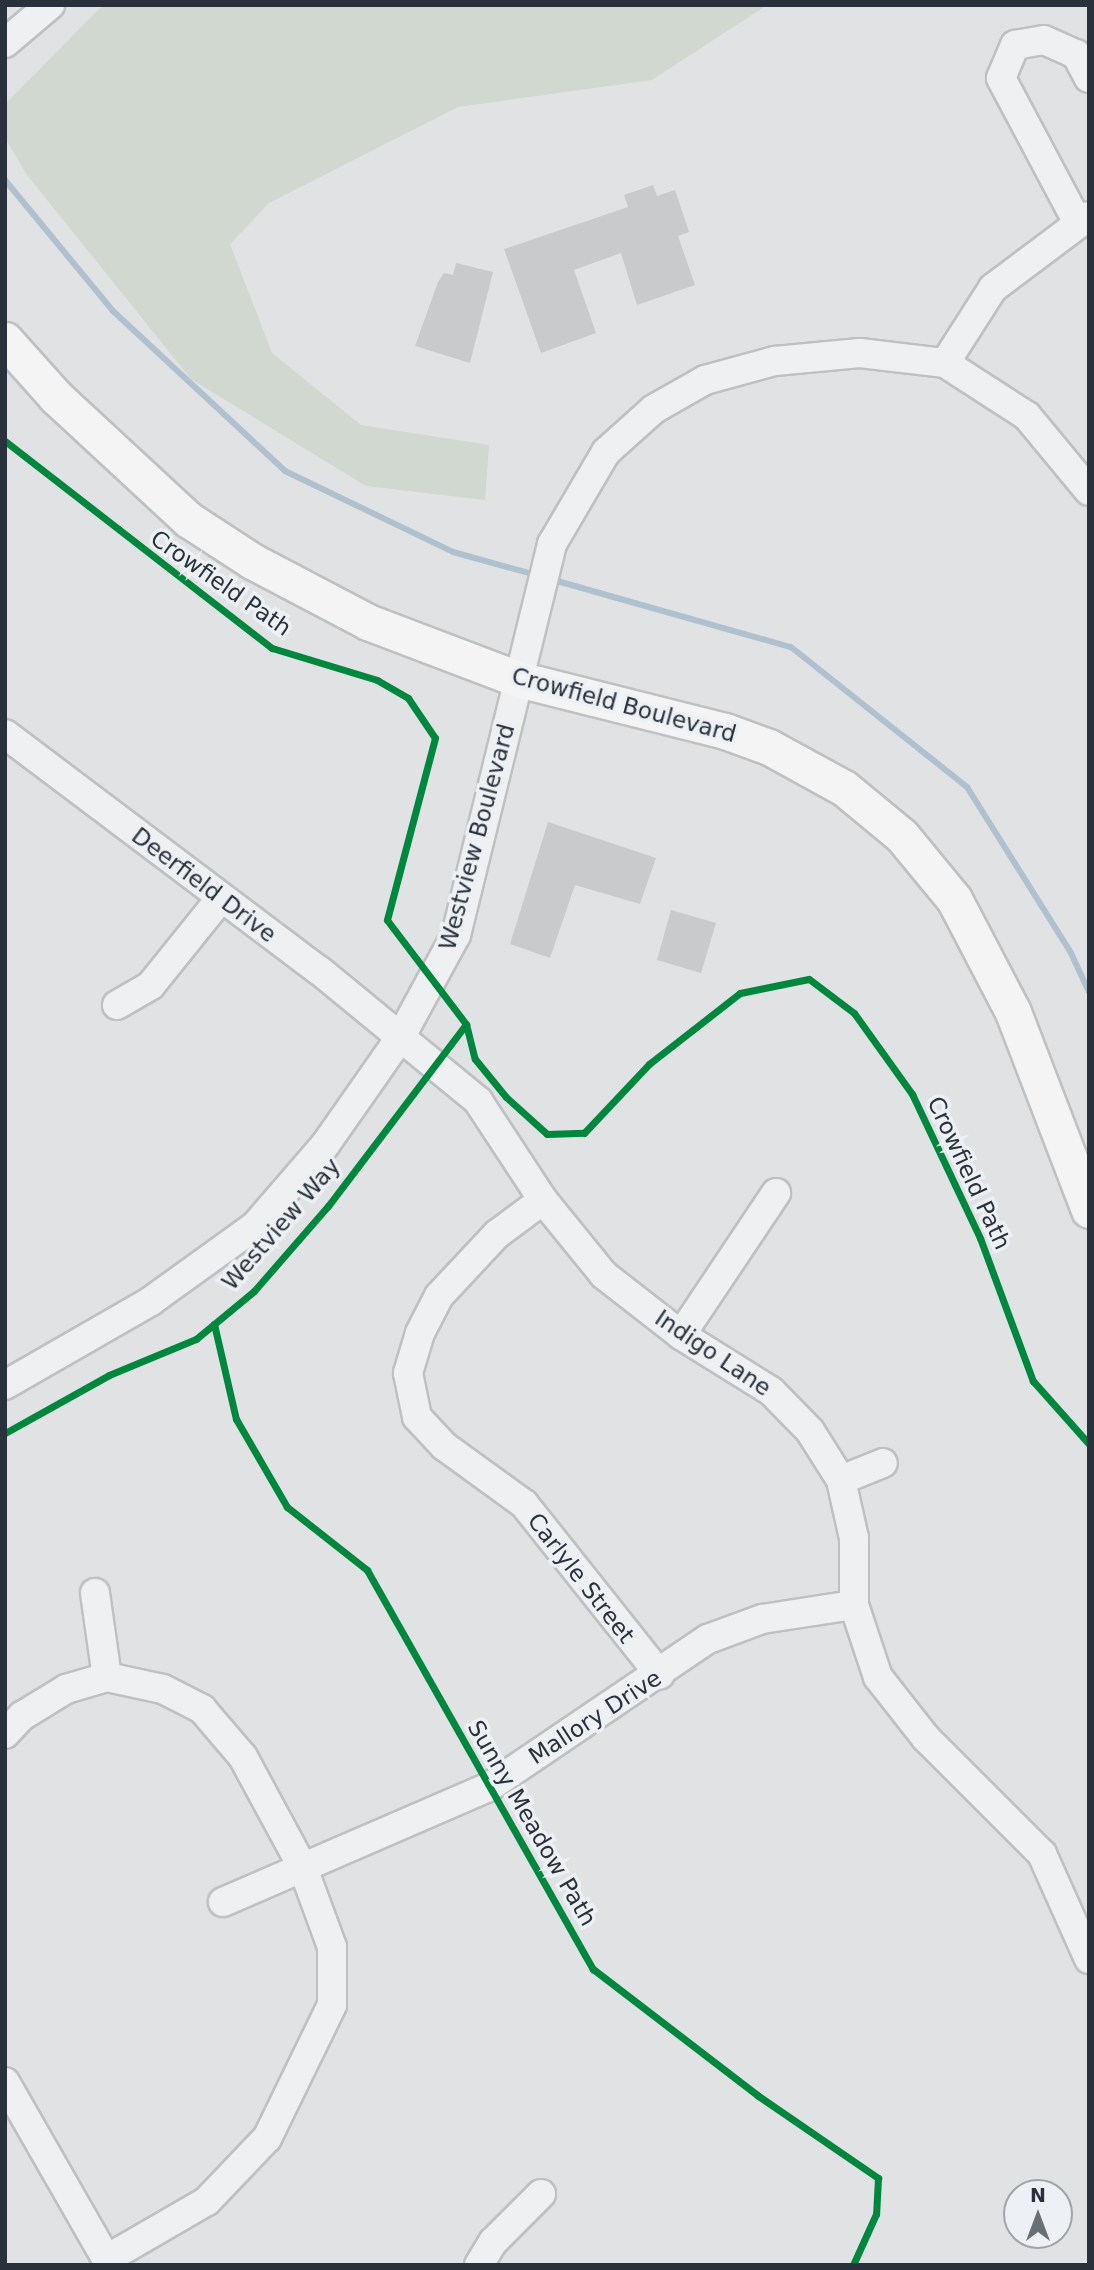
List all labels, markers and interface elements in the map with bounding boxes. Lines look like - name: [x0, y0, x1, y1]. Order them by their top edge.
- street label: Crowfield Path: [145, 524, 297, 642]
- street label: Crowfield Boulevard: [509, 662, 739, 748]
- street label: Westview Boulevard: [433, 721, 521, 953]
- street label: Deerfield Drive: [126, 822, 282, 948]
- street label: Crowfield Path: [922, 1092, 1016, 1254]
- street label: Westview Way: [216, 1152, 346, 1296]
- street label: Indigo Lane: [650, 1304, 776, 1402]
- street label: Carlyle Street: [522, 1508, 640, 1648]
- street label: Mallory Drive: [524, 1664, 666, 1770]
- street label: Sunny Meadow Path: [462, 1715, 602, 1931]
- north arrow: [1003, 2179, 1073, 2249]
- text: N: [1030, 2184, 1046, 2206]

